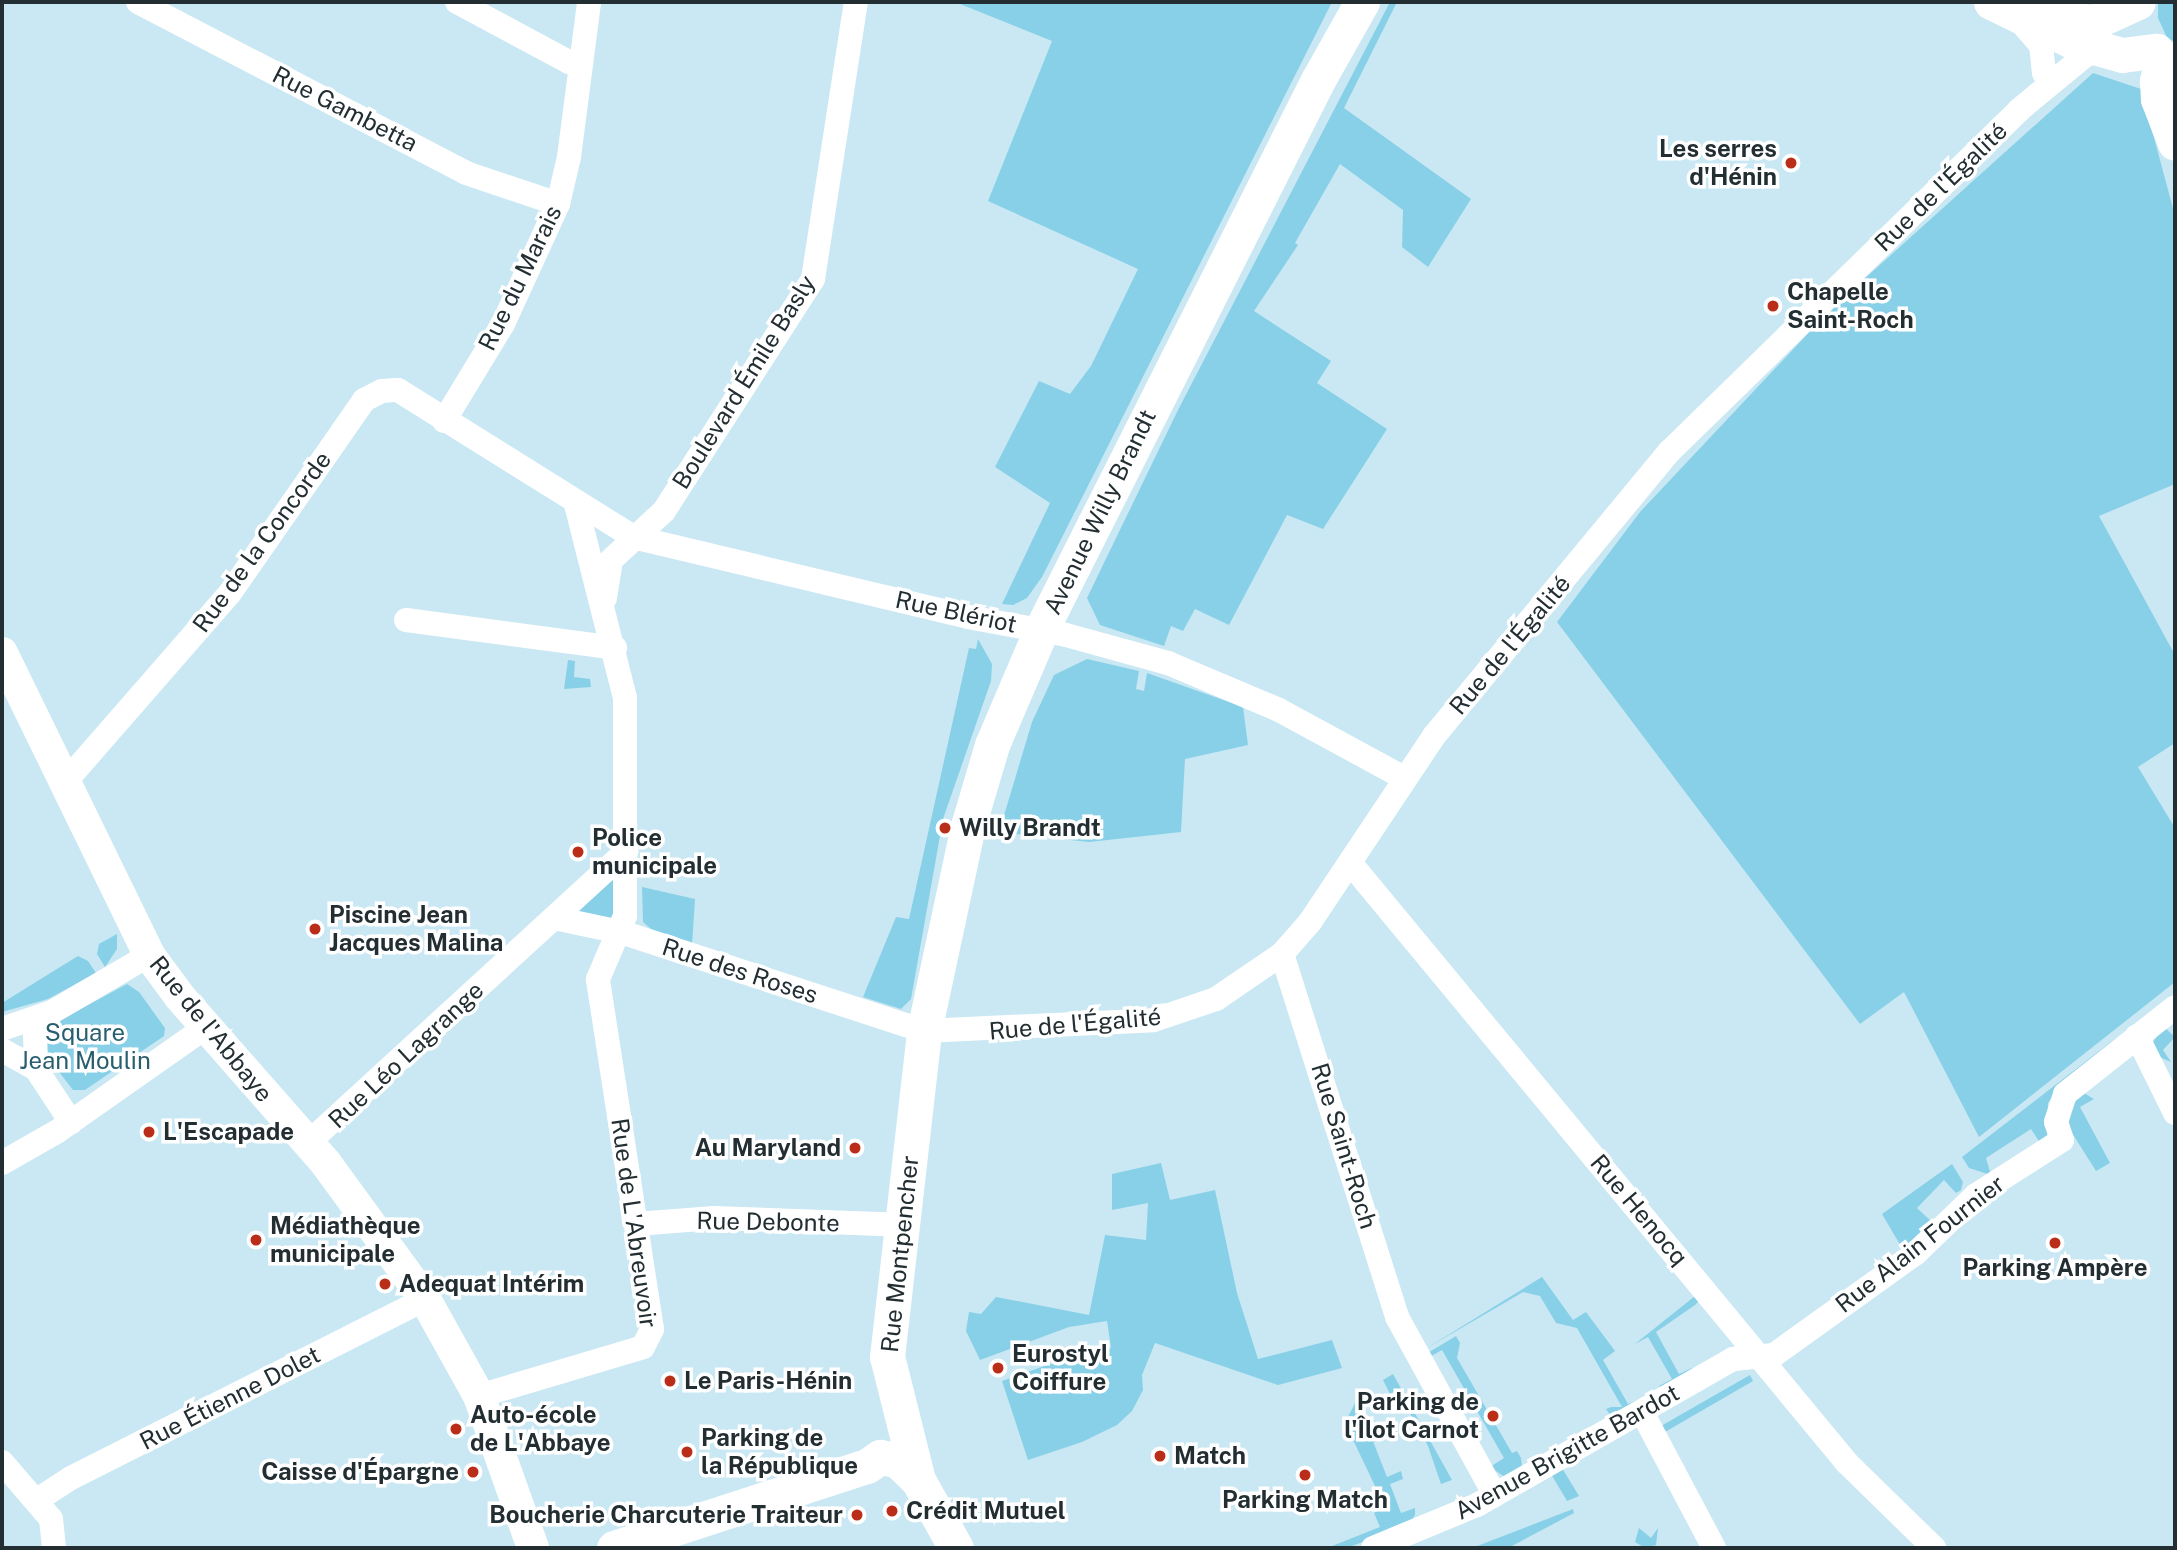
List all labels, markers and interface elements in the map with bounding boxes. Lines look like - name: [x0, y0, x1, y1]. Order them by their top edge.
- street label: Rue Gambetta: [268, 60, 422, 158]
- street label: Rue de l'Égalité: [1869, 116, 2013, 258]
- place label: Les serres d'Hénin: [1659, 135, 1777, 191]
- marker: Les serres d'Hénin: [1783, 155, 1799, 171]
- street label: Rue du Marais: [472, 201, 568, 355]
- street label: Boulevard Émile Basly: [666, 270, 822, 494]
- place label: Chapelle Saint-Roch: [1787, 278, 1914, 334]
- marker: Chapelle Saint-Roch: [1765, 298, 1781, 314]
- street label: Avenue Willy Brandt: [1038, 404, 1162, 620]
- street label: Rue de la Concorde: [187, 446, 337, 638]
- street label: Rue de l'Égalité: [1443, 569, 1577, 721]
- street label: Rue Blériot: [893, 585, 1019, 639]
- place label: Willy Brandt: [959, 814, 1101, 842]
- marker: Willy Brandt: [937, 820, 953, 836]
- place label: Police municipale: [592, 824, 717, 880]
- marker: Police municipale: [570, 844, 586, 860]
- place label: Piscine Jean Jacques Malina: [329, 901, 504, 957]
- marker: Piscine Jean Jacques Malina: [307, 921, 323, 937]
- street label: Rue des Roses: [658, 932, 822, 1010]
- street label: Rue de l'Abbaye: [143, 950, 279, 1108]
- street label: Rue Léo Lagrange: [322, 976, 490, 1134]
- street label: Rue de l'Égalité: [987, 1002, 1163, 1046]
- park label: Square Jean Moulin: [19, 1019, 151, 1075]
- street label: Rue Saint-Roch: [1305, 1060, 1383, 1232]
- street label: Rue de L'Abreuvoir: [605, 1116, 663, 1330]
- place label: L'Escapade: [163, 1118, 294, 1146]
- marker: L'Escapade: [141, 1124, 157, 1140]
- place label: Au Maryland: [695, 1134, 841, 1162]
- marker: Au Maryland: [847, 1140, 863, 1156]
- street label: Rue Henocq: [1584, 1149, 1694, 1271]
- street label: Rue Montpencher: [875, 1154, 925, 1354]
- street label: Rue Alain Fournier: [1830, 1169, 2010, 1319]
- street label: Rue Debonte: [696, 1206, 840, 1238]
- place label: Médiathèque municipale: [270, 1212, 421, 1268]
- marker: Médiathèque municipale: [248, 1232, 264, 1248]
- marker: Parking Ampère: [2047, 1235, 2063, 1251]
- place label: Parking Ampère: [1963, 1254, 2147, 1282]
- place label: Adequat Intérim: [399, 1270, 584, 1298]
- marker: Adequat Intérim: [377, 1276, 393, 1292]
- street label: Rue Étienne Dolet: [135, 1340, 325, 1456]
- place label: Eurostyl Coiffure: [1012, 1340, 1109, 1396]
- marker: Eurostyl Coiffure: [990, 1360, 1006, 1376]
- place label: Le Paris-Hénin: [684, 1367, 852, 1395]
- marker: Le Paris-Hénin: [662, 1373, 678, 1389]
- street label: Avenue Brigitte Bardot: [1450, 1378, 1684, 1526]
- place label: Parking de l'Îlot Carnot: [1344, 1388, 1479, 1444]
- place label: Auto-école de L'Abbaye: [470, 1401, 611, 1457]
- marker: Parking de l'Îlot Carnot: [1485, 1408, 1501, 1424]
- marker: Auto-école de L'Abbaye: [448, 1421, 464, 1437]
- place label: Parking de la République: [701, 1424, 858, 1480]
- place label: Match: [1174, 1442, 1246, 1470]
- marker: Parking de la République: [679, 1444, 695, 1460]
- marker: Match: [1152, 1448, 1168, 1464]
- place label: Caisse d'Épargne: [261, 1458, 459, 1486]
- marker: Caisse d'Épargne: [465, 1464, 481, 1480]
- marker: Parking Match: [1297, 1467, 1313, 1483]
- place label: Parking Match: [1222, 1486, 1388, 1514]
- place label: Crédit Mutuel: [906, 1497, 1066, 1525]
- place label: Boucherie Charcuterie Traiteur: [489, 1501, 843, 1529]
- marker: Crédit Mutuel: [884, 1503, 900, 1519]
- marker: Boucherie Charcuterie Traiteur: [849, 1507, 865, 1523]

